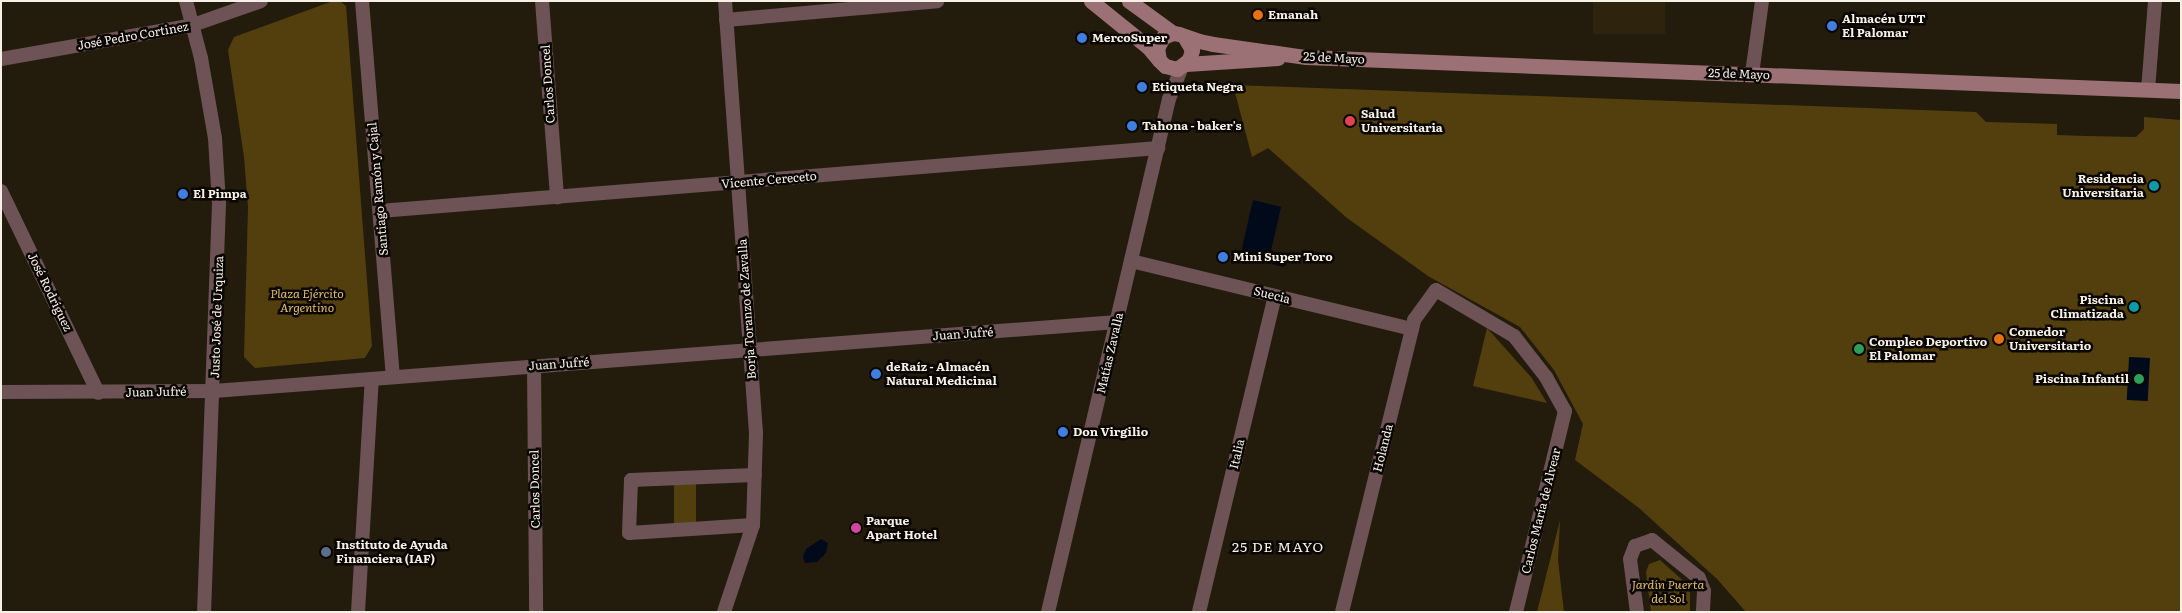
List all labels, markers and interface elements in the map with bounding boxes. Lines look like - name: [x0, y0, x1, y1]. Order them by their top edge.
- place label: Emanah: [1268, 8, 1318, 22]
- marker: Emanah: [1252, 9, 1264, 21]
- place label: Almacén UTT El Palomar: [1842, 12, 1925, 40]
- street label: José Pedro Cortinez: [76, 19, 190, 53]
- marker: Almacén UTT El Palomar: [1826, 20, 1838, 32]
- place label: MercoSuper: [1092, 31, 1167, 45]
- marker: MercoSuper: [1076, 32, 1088, 44]
- street label: Carlos Doncel: [538, 44, 558, 124]
- street label: 25 de Mayo: [1303, 49, 1365, 67]
- street label: 25 de Mayo: [1708, 66, 1770, 82]
- place label: Etiqueta Negra: [1152, 80, 1243, 94]
- marker: Etiqueta Negra: [1136, 81, 1148, 93]
- place label: Salud Universitaria: [1361, 107, 1443, 135]
- marker: Salud Universitaria: [1343, 114, 1357, 128]
- place label: Tahona - baker's: [1142, 119, 1241, 133]
- marker: Tahona - baker's: [1126, 120, 1138, 132]
- street label: Santiago Ramón y Cajal: [365, 122, 391, 256]
- street label: Vicente Cereceto: [721, 169, 817, 191]
- place label: Residencia Universitaria: [2062, 172, 2144, 200]
- marker: Residencia Universitaria: [2148, 180, 2160, 192]
- place label: El Pimpa: [193, 187, 247, 201]
- marker: El Pimpa: [177, 188, 189, 200]
- street label: Borja Toranzo de Zavalla: [735, 238, 759, 380]
- street label: José Rodríguez: [25, 250, 75, 334]
- place label: Mini Super Toro: [1233, 250, 1333, 264]
- marker: Mini Super Toro: [1217, 251, 1229, 263]
- street label: Justo José de Urquiza: [208, 256, 226, 378]
- street label: Suecia: [1252, 283, 1292, 307]
- park label: Plaza Ejército Argentino: [270, 287, 344, 315]
- place label: Piscina Climatizada: [2050, 293, 2124, 321]
- marker: Piscina Climatizada: [2128, 301, 2140, 313]
- street label: Matías Zavalla: [1094, 311, 1126, 395]
- street label: Juan Jufré: [932, 325, 994, 343]
- place label: Comedor Universitario: [2009, 325, 2091, 353]
- marker: Comedor Universitario: [1993, 333, 2005, 345]
- place label: Compleo Deportivo El Palomar: [1869, 335, 1987, 363]
- marker: Compleo Deportivo El Palomar: [1853, 343, 1865, 355]
- street label: Juan Jufré: [528, 355, 590, 373]
- place label: deRaíz - Almacén Natural Medicinal: [886, 360, 997, 388]
- marker: deRaíz - Almacén Natural Medicinal: [870, 368, 882, 380]
- place label: Piscina Infantil: [2035, 372, 2129, 386]
- marker: Piscina Infantil: [2133, 373, 2145, 385]
- street label: Juan Jufré: [125, 384, 187, 400]
- street label: Holanda: [1370, 423, 1396, 473]
- place label: Don Virgilio: [1073, 425, 1148, 439]
- marker: Don Virgilio: [1057, 426, 1069, 438]
- street label: Italia: [1227, 438, 1247, 470]
- street label: Carlos María de Alvear: [1518, 447, 1564, 575]
- street label: Carlos Doncel: [527, 450, 543, 528]
- place label: Parque Apart Hotel: [866, 514, 937, 542]
- marker: Parque Apart Hotel: [850, 522, 862, 534]
- place label: Instituto de Ayuda Financiera (IAF): [336, 538, 448, 566]
- district label: 25 DE MAYO: [1231, 538, 1325, 554]
- marker: Instituto de Ayuda Financiera (IAF): [320, 546, 332, 558]
- park label: Jardín Puerta del Sol: [1632, 578, 1704, 606]

